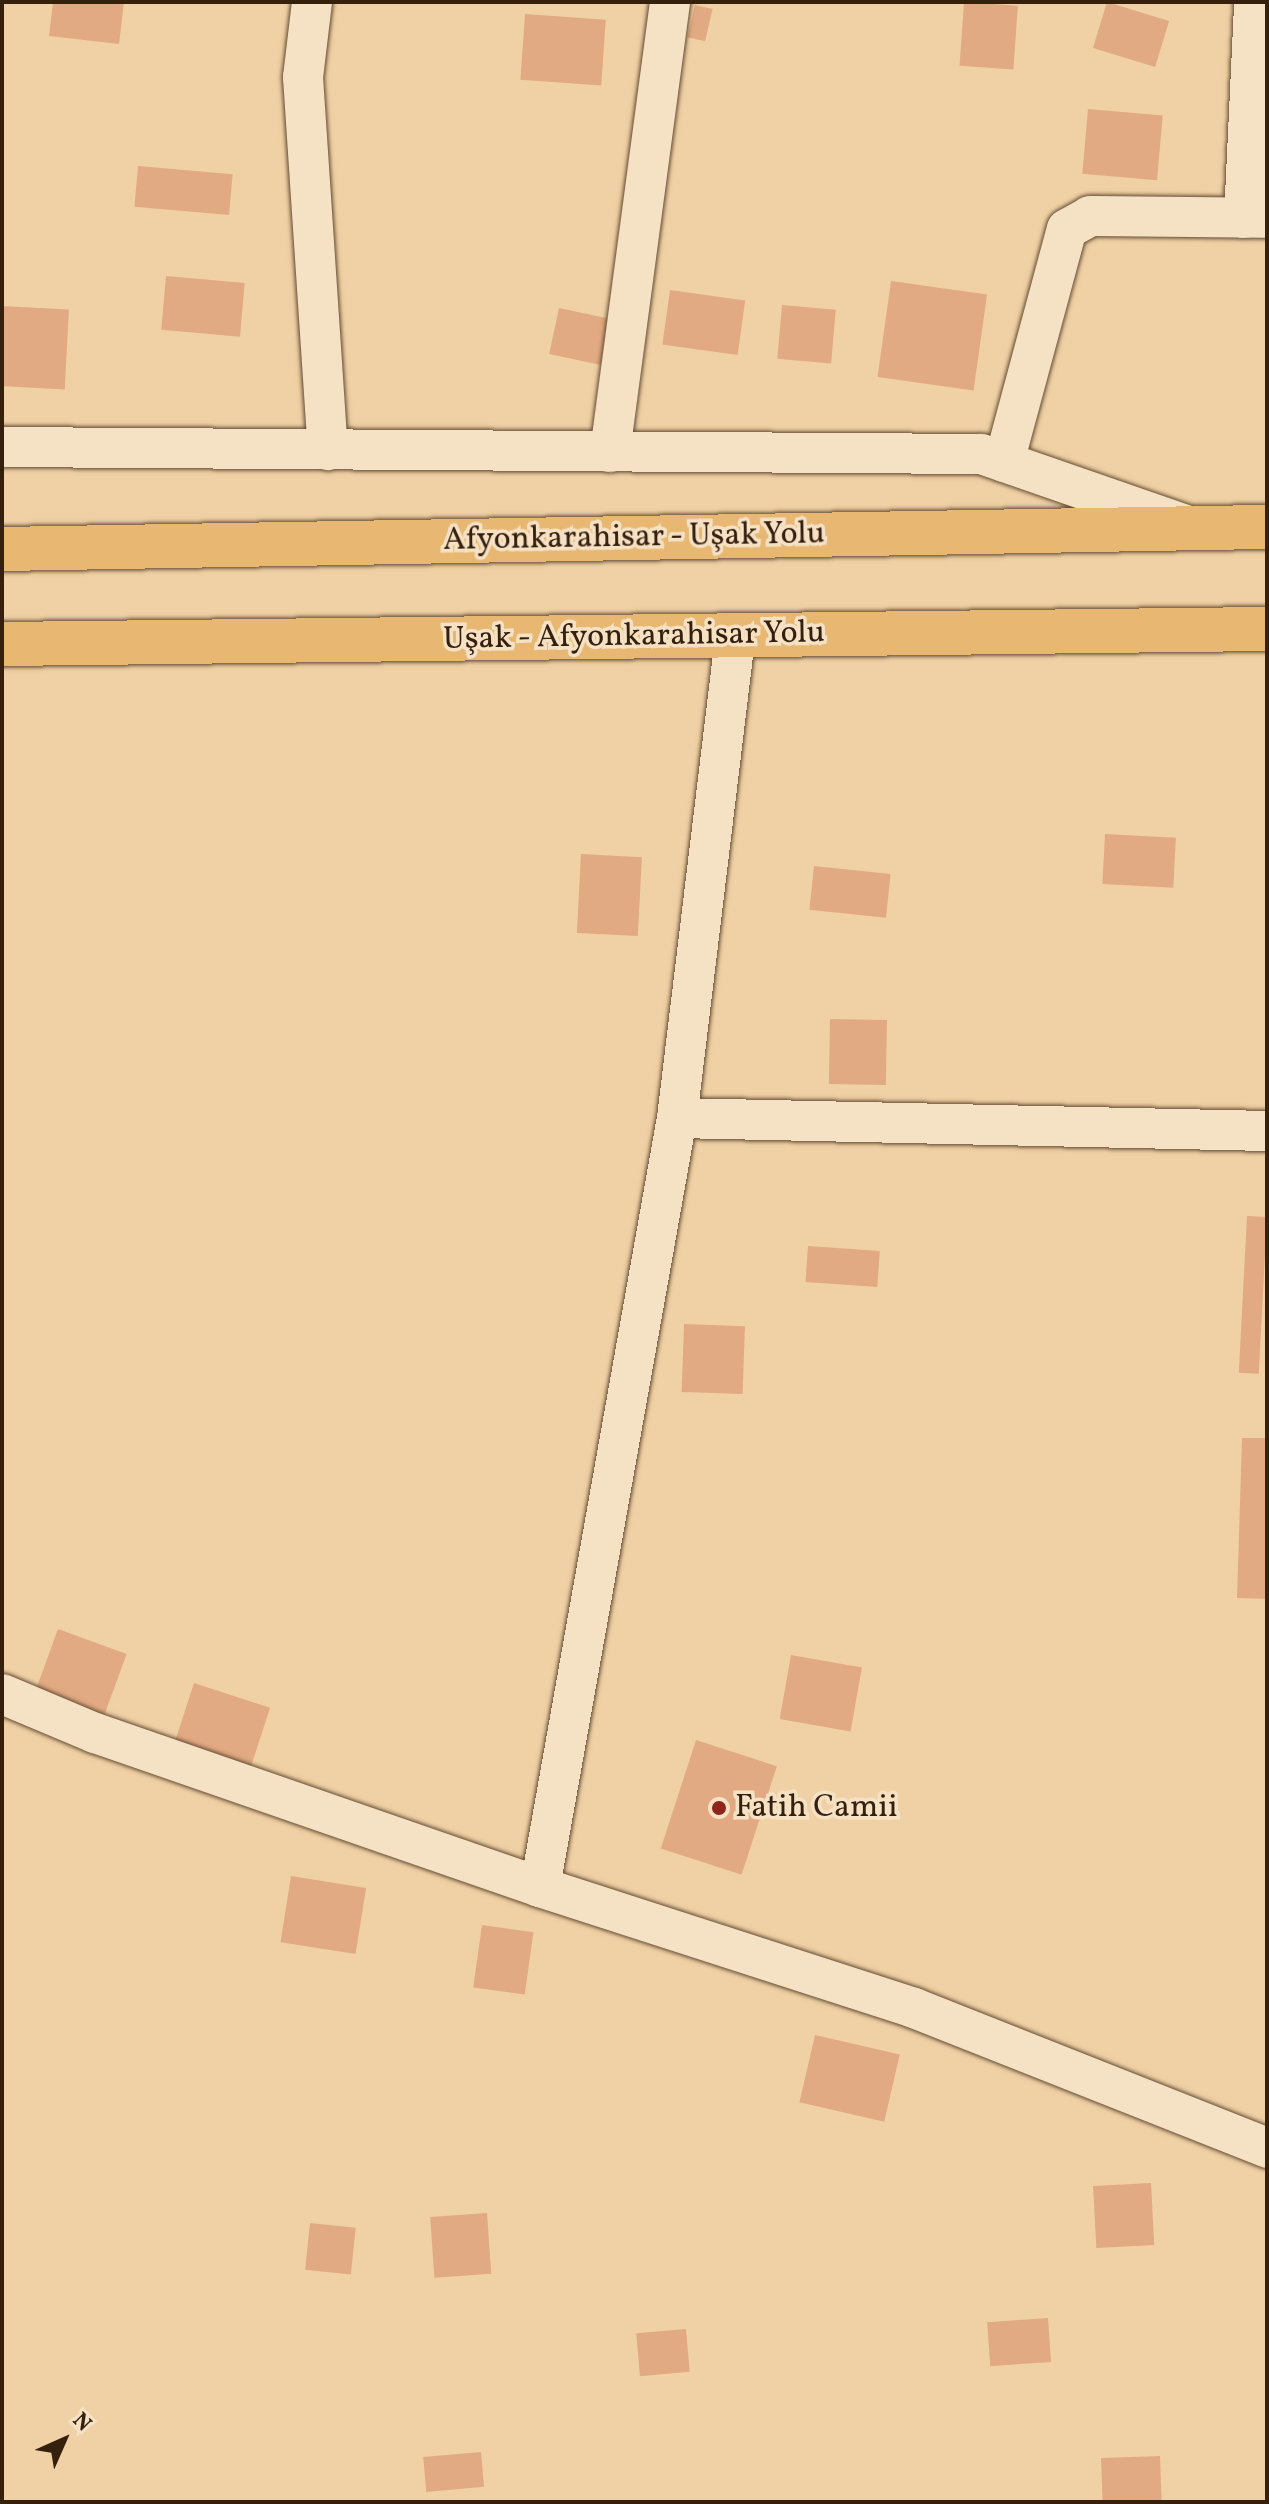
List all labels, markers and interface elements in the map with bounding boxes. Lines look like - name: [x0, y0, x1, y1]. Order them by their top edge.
- street label: Afyonkarahisar - Uşak Yolu: [442, 515, 826, 561]
- street label: Uşak - Afyonkarahisar Yolu: [442, 614, 826, 660]
- place label: Fatih Camii: [735, 1789, 898, 1827]
- marker: Fatih Camii: [710, 1799, 728, 1817]
- north arrow: [24, 2400, 104, 2480]
- text: N: [65, 2406, 98, 2439]

